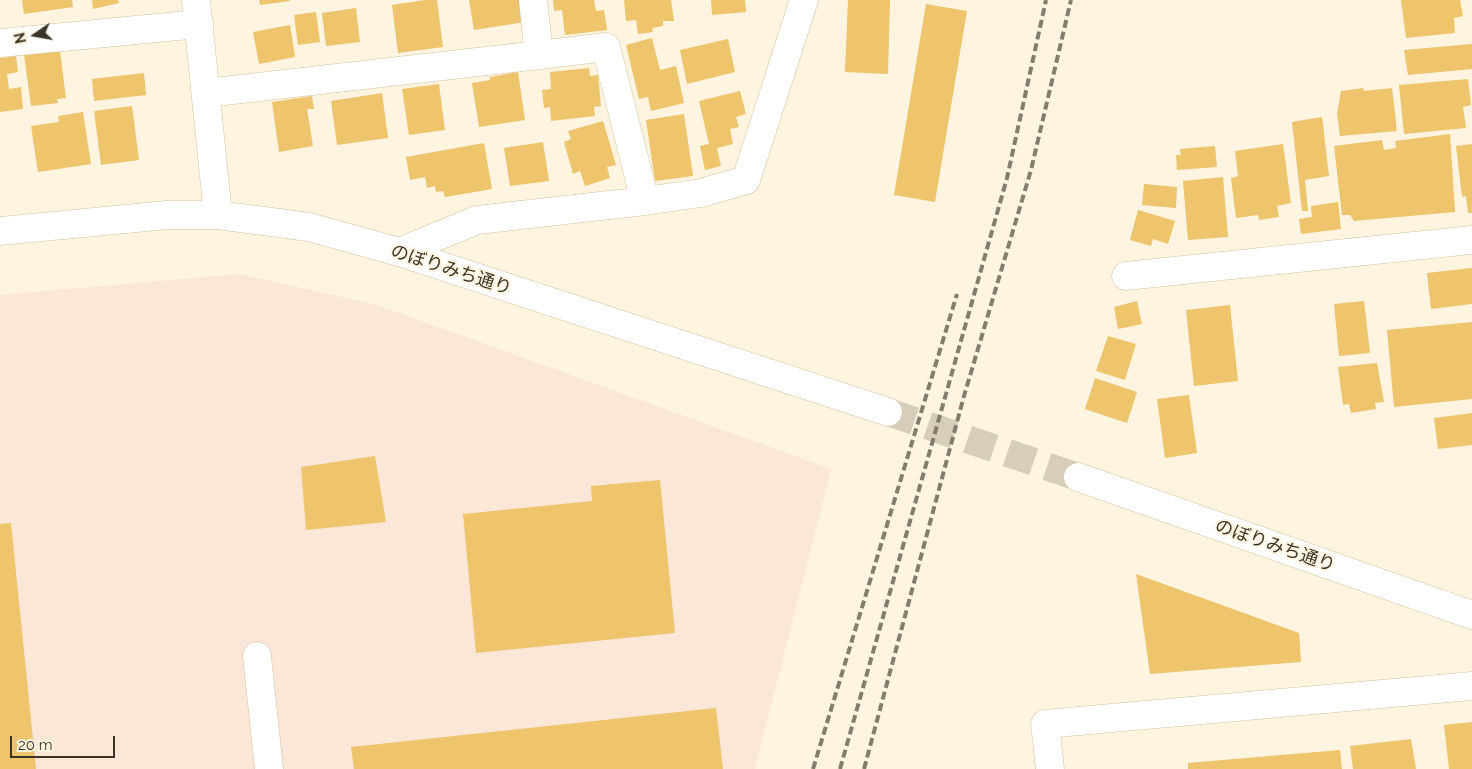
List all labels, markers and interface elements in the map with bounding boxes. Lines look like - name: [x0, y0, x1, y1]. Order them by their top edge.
- north arrow: [10, 10, 60, 60]
- text: N: [11, 31, 29, 45]
- street label: のぼりみち通り: [388, 240, 514, 300]
- street label: のぼりみち通り: [1212, 515, 1338, 577]
- scale bar: [12, 726, 118, 758]
- text: 20 m: [18, 736, 53, 754]

